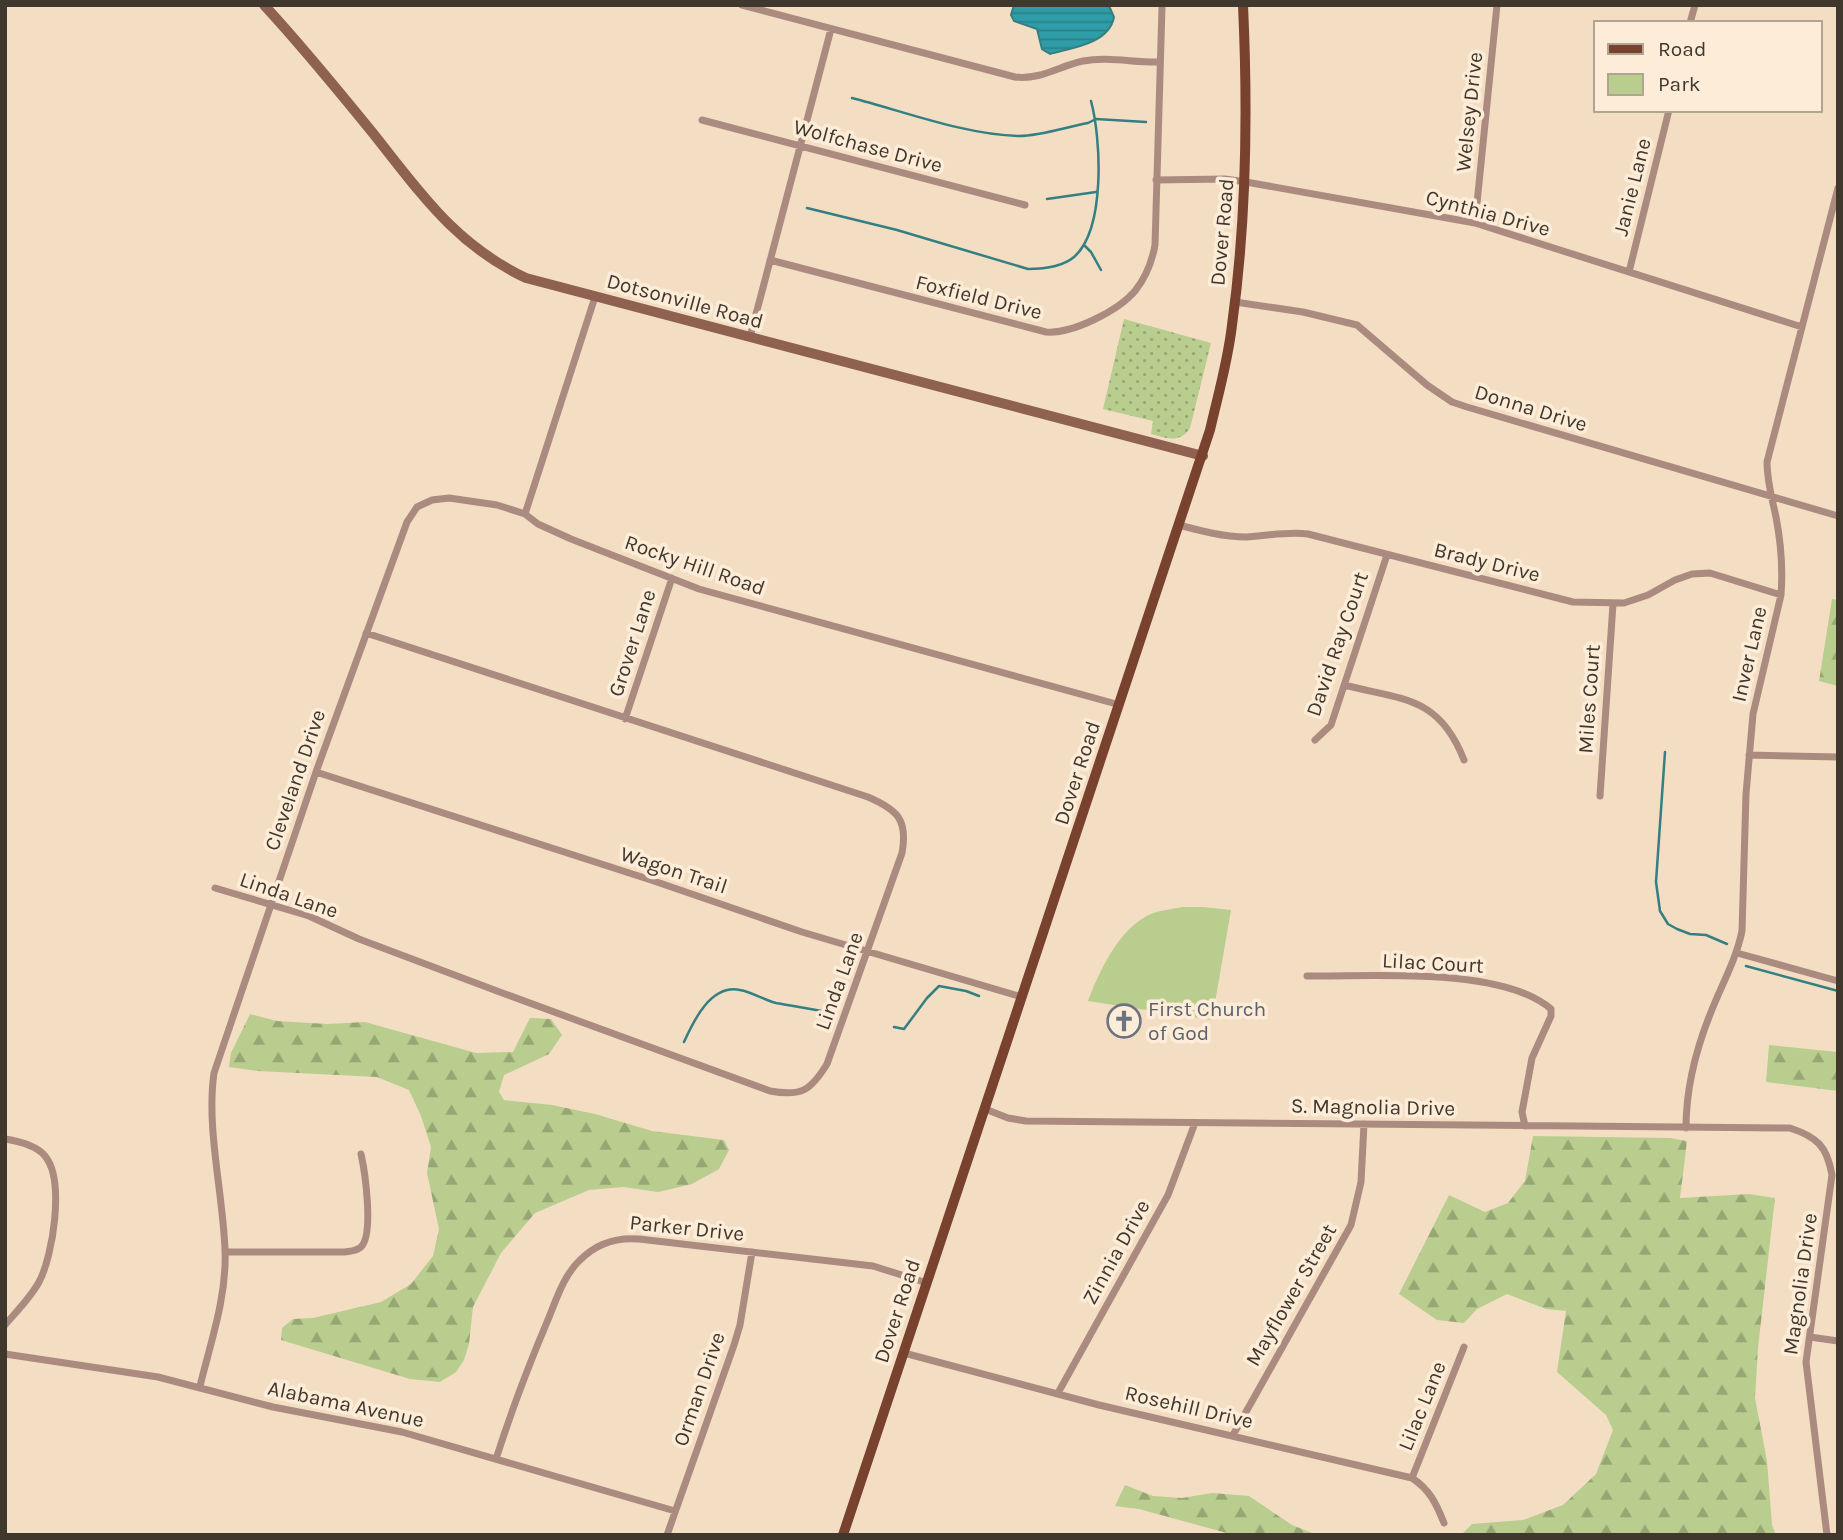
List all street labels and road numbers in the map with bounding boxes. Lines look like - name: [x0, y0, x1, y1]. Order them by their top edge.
- street label: Welsey Drive: [1451, 51, 1487, 173]
- street label: Wolfchase Drive: [791, 115, 945, 177]
- street label: Janie Lane: [1608, 136, 1656, 238]
- street label: Dover Road: [1205, 177, 1239, 287]
- street label: Cynthia Drive: [1423, 185, 1553, 241]
- street label: Dotsonville Road: [604, 269, 766, 333]
- street label: Foxfield Drive: [913, 270, 1045, 324]
- street label: Donna Drive: [1472, 380, 1590, 436]
- street label: Rocky Hill Road: [622, 530, 768, 600]
- street label: Brady Drive: [1431, 537, 1543, 587]
- street label: David Ray Court: [1301, 568, 1373, 719]
- street label: Grover Lane: [603, 586, 661, 700]
- street label: Inver Lane: [1726, 604, 1772, 704]
- street label: Miles Court: [1573, 644, 1605, 754]
- street label: Cleveland Drive: [260, 706, 330, 854]
- street label: Dover Road: [1049, 718, 1105, 828]
- street label: Wagon Trail: [618, 841, 730, 899]
- street label: Linda Lane: [237, 867, 341, 923]
- street label: Linda Lane: [810, 929, 868, 1033]
- street label: Lilac Court: [1381, 948, 1485, 978]
- street label: S. Magnolia Drive: [1291, 1094, 1455, 1120]
- street label: Zinnia Drive: [1077, 1196, 1155, 1308]
- street label: Parker Drive: [629, 1210, 745, 1246]
- street label: Magnolia Drive: [1778, 1211, 1822, 1357]
- street label: Mayflower Street: [1241, 1220, 1341, 1370]
- street label: Dover Road: [869, 1256, 925, 1366]
- street label: Orman Drive: [668, 1329, 730, 1449]
- street label: Lilac Lane: [1393, 1358, 1451, 1454]
- street label: Alabama Avenue: [266, 1376, 426, 1432]
- street label: Rosehill Drive: [1123, 1381, 1255, 1433]

